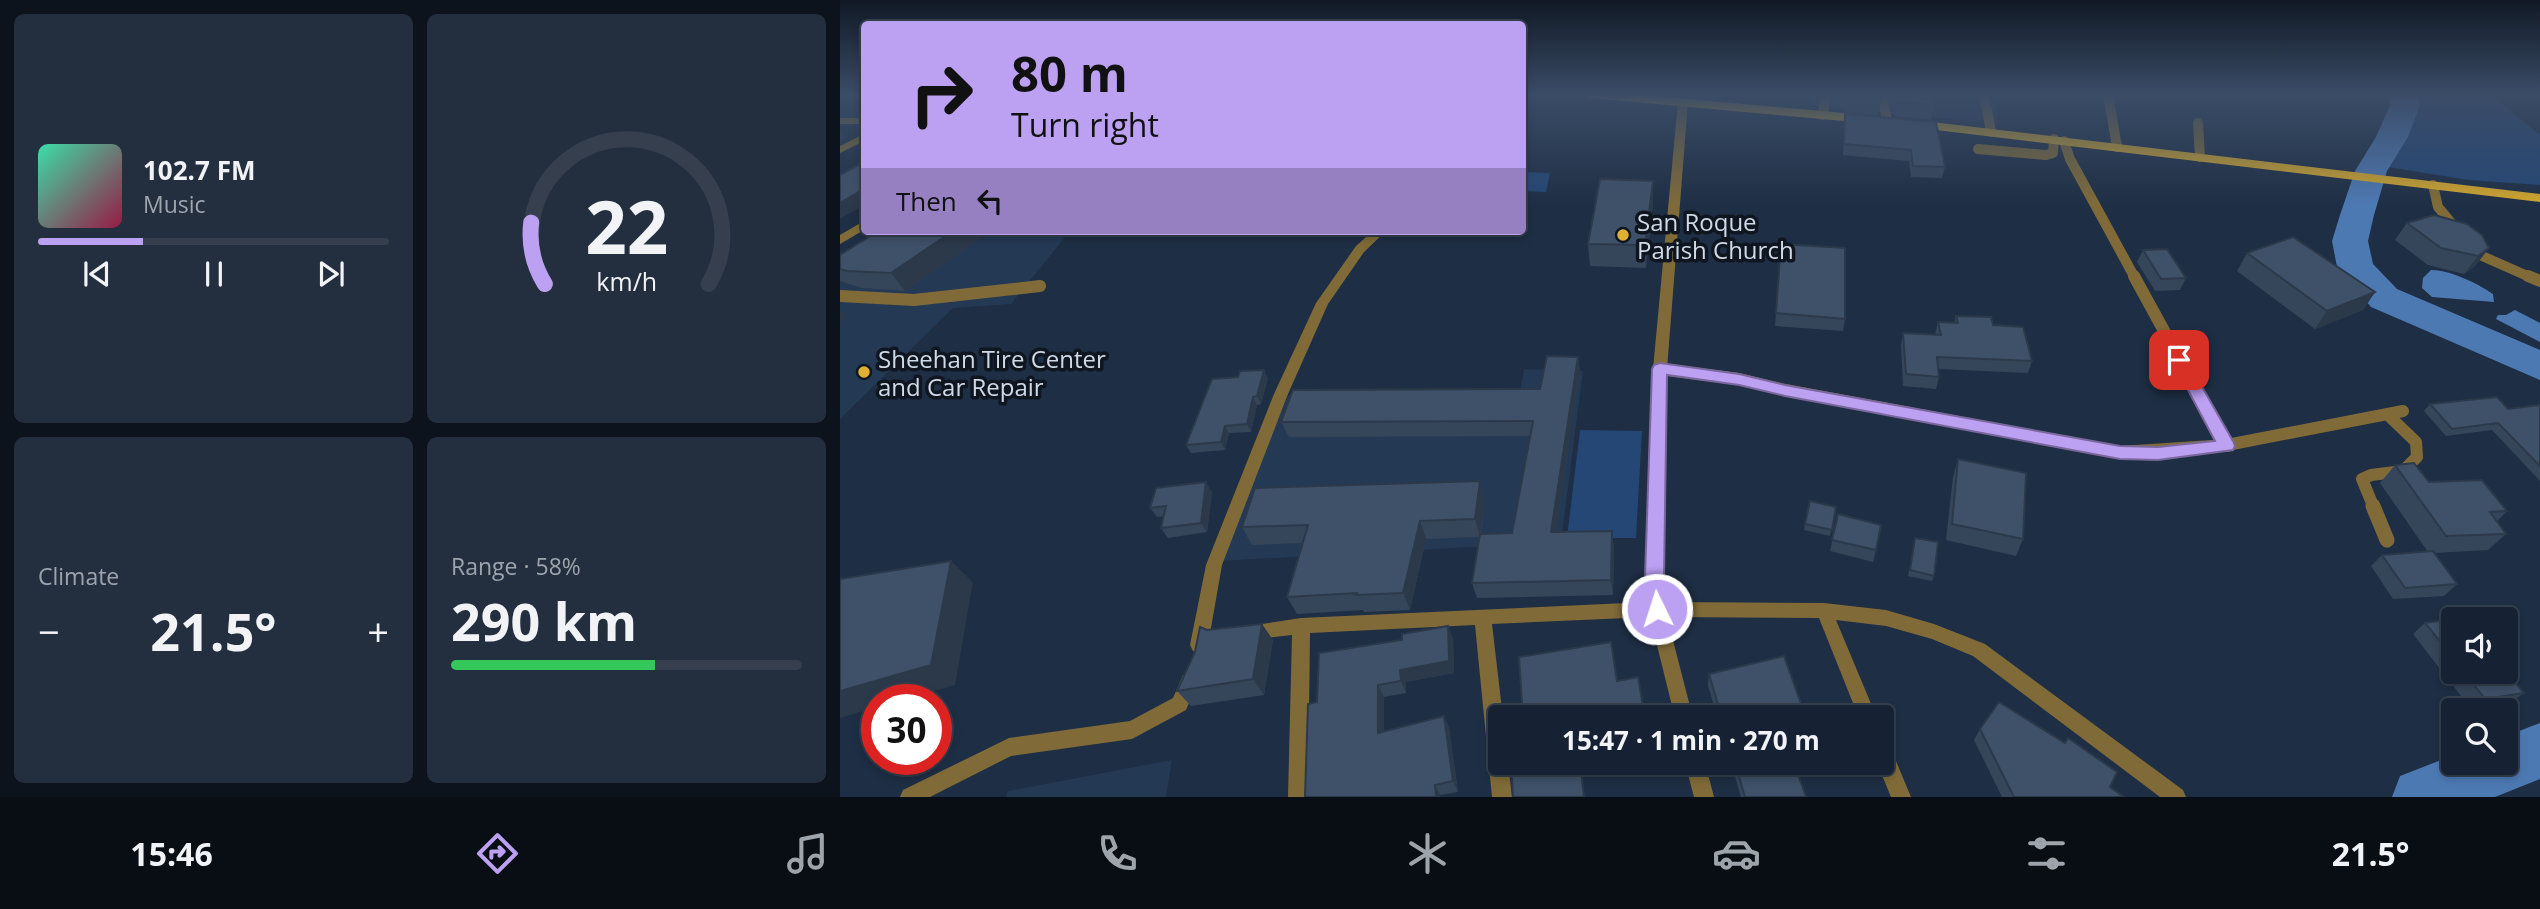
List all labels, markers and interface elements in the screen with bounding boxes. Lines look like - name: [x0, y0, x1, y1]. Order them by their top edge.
- text: 80 m: [1011, 40, 1128, 106]
- icon: right: [896, 49, 987, 140]
- text: Turn right: [1011, 103, 1159, 146]
- text: 102.7 FM: [143, 152, 255, 188]
- text: 22: [585, 177, 668, 276]
- icon: left: [971, 182, 1009, 220]
- text: Then: [896, 183, 957, 219]
- text: Music: [143, 188, 206, 220]
- place label: San Roque Parish Church: [1637, 205, 1794, 266]
- marker: San Roque Parish Church: [1615, 227, 1631, 243]
- icon: previous: [78, 255, 116, 293]
- icon: pause: [195, 255, 233, 293]
- icon: next: [312, 255, 350, 293]
- text: km/h: [596, 264, 657, 298]
- pin: [2149, 330, 2209, 390]
- icon: arrive: [2160, 341, 2198, 379]
- place label: Sheehan Tire Center and Car Repair: [878, 342, 1106, 403]
- marker: Sheehan Tire Center and Car Repair: [856, 364, 872, 380]
- text: Range · 58%: [451, 550, 581, 582]
- text: Climate: [38, 560, 119, 592]
- position arrow: [1620, 572, 1694, 646]
- text: 290 km: [451, 585, 637, 656]
- text: 21.5°: [150, 595, 277, 666]
- text: −: [38, 605, 60, 657]
- text: +: [367, 605, 389, 657]
- map controls: [2441, 607, 2518, 775]
- button: sound: [2441, 607, 2518, 684]
- speed limit sign: 30: [861, 684, 952, 775]
- button: search: [2441, 698, 2518, 775]
- text: 15:47 · 1 min · 270 m: [1562, 722, 1820, 758]
- icon: directions: [473, 829, 522, 878]
- icon: music: [783, 829, 832, 878]
- icon: phone: [1093, 829, 1142, 878]
- icon: climate: [1403, 829, 1452, 878]
- icon: car: [1712, 829, 1761, 878]
- icon: filters: [2022, 829, 2071, 878]
- text: 15:46: [130, 832, 213, 875]
- text: 21.5°: [2332, 832, 2410, 875]

